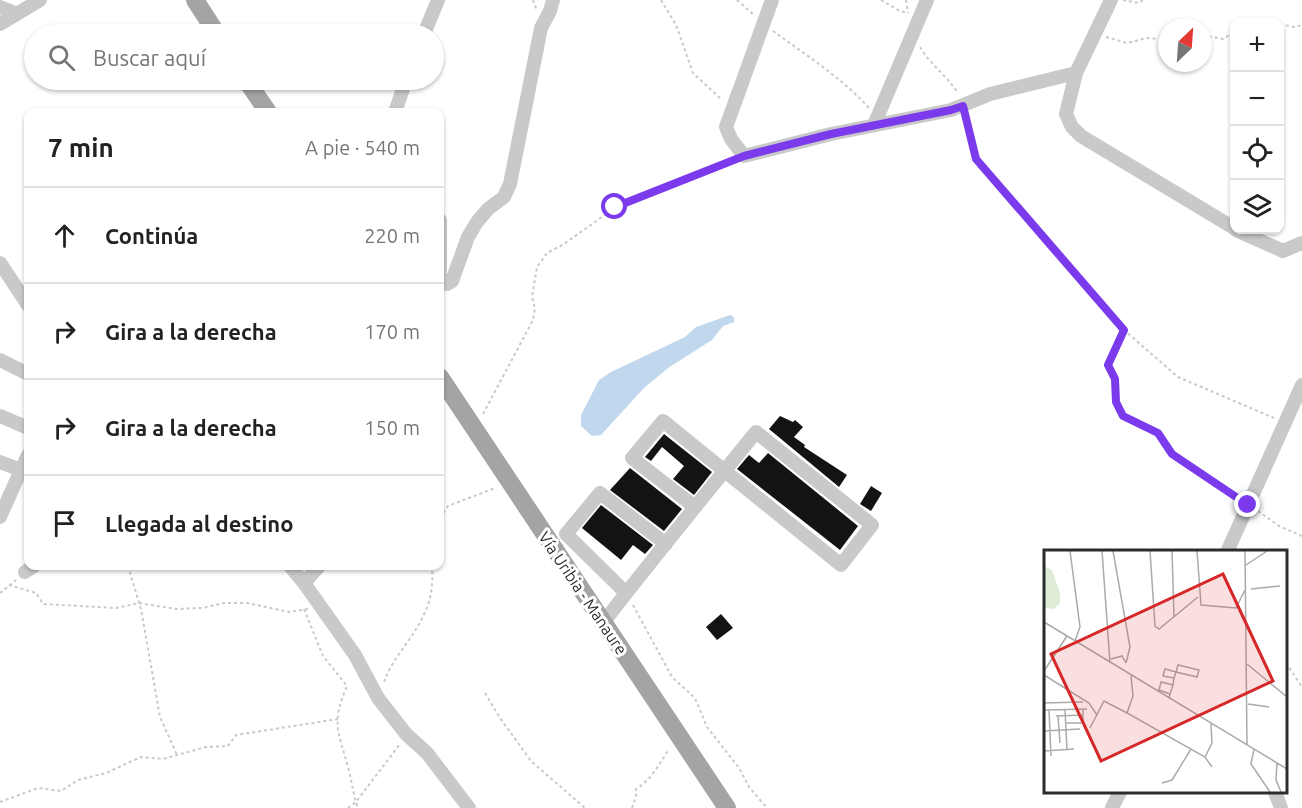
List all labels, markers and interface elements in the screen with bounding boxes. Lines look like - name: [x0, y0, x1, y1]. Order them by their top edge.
- north arrow: [1158, 18, 1212, 72]
- map controls: [1230, 18, 1284, 234]
- button: +: [1230, 18, 1284, 72]
- search box: [24, 24, 444, 90]
- icon: search: [45, 41, 78, 74]
- text: Buscar aquí: [93, 45, 206, 70]
- button: −: [1230, 72, 1284, 126]
- button: locate: [1230, 126, 1284, 180]
- text: 7 min: [48, 133, 114, 162]
- text: A pie · 540 m: [305, 136, 420, 159]
- button: layers: [1230, 180, 1284, 234]
- route start: [601, 193, 627, 219]
- icon: ahead: [48, 219, 81, 252]
- text: Continúa: [105, 223, 198, 248]
- text: 220 m: [364, 224, 420, 247]
- icon: right: [48, 315, 81, 348]
- text: Gira a la derecha: [105, 319, 277, 344]
- text: 170 m: [364, 320, 420, 343]
- icon: right: [48, 411, 81, 444]
- text: Gira a la derecha: [105, 415, 277, 440]
- text: 150 m: [364, 416, 420, 439]
- route end: [1234, 491, 1260, 517]
- icon: arrive: [48, 507, 81, 540]
- text: Llegada al destino: [105, 511, 293, 536]
- street label: Vía Uribia - Manaure: [535, 528, 631, 658]
- inset map: [1044, 550, 1287, 793]

